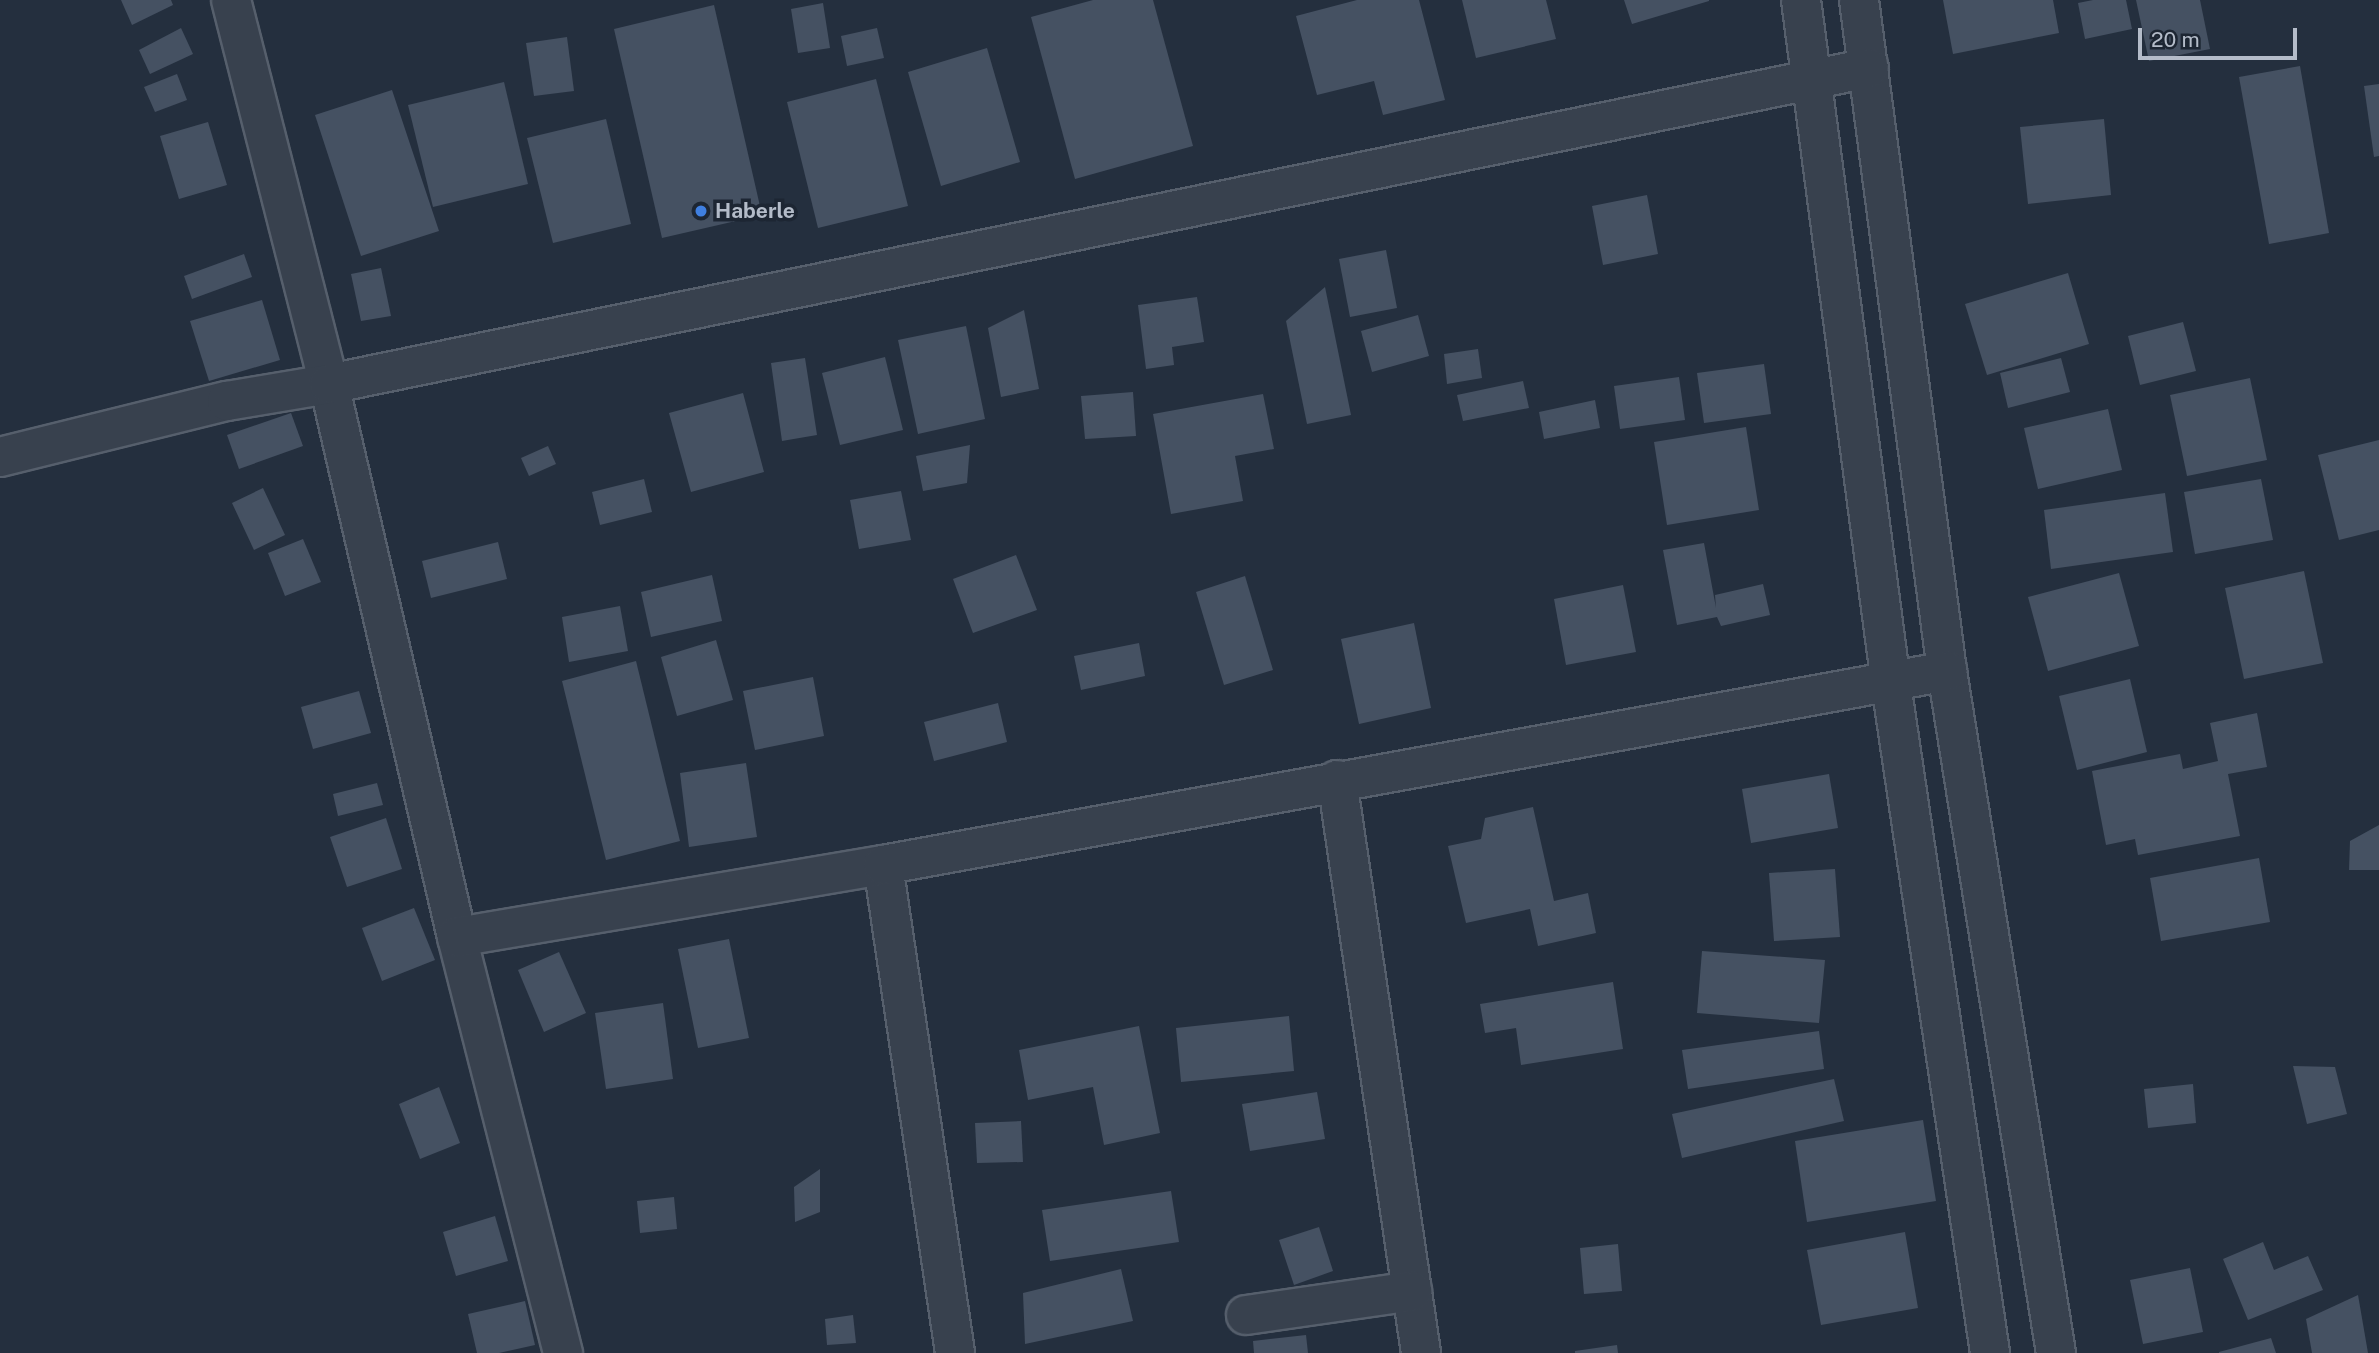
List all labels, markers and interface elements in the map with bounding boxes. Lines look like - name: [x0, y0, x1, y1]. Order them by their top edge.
- scale bar: [2141, 14, 2300, 58]
- text: 20 m: [2151, 27, 2200, 52]
- place label: Haberle: [715, 198, 795, 224]
- marker: Haberle: [693, 203, 709, 219]

